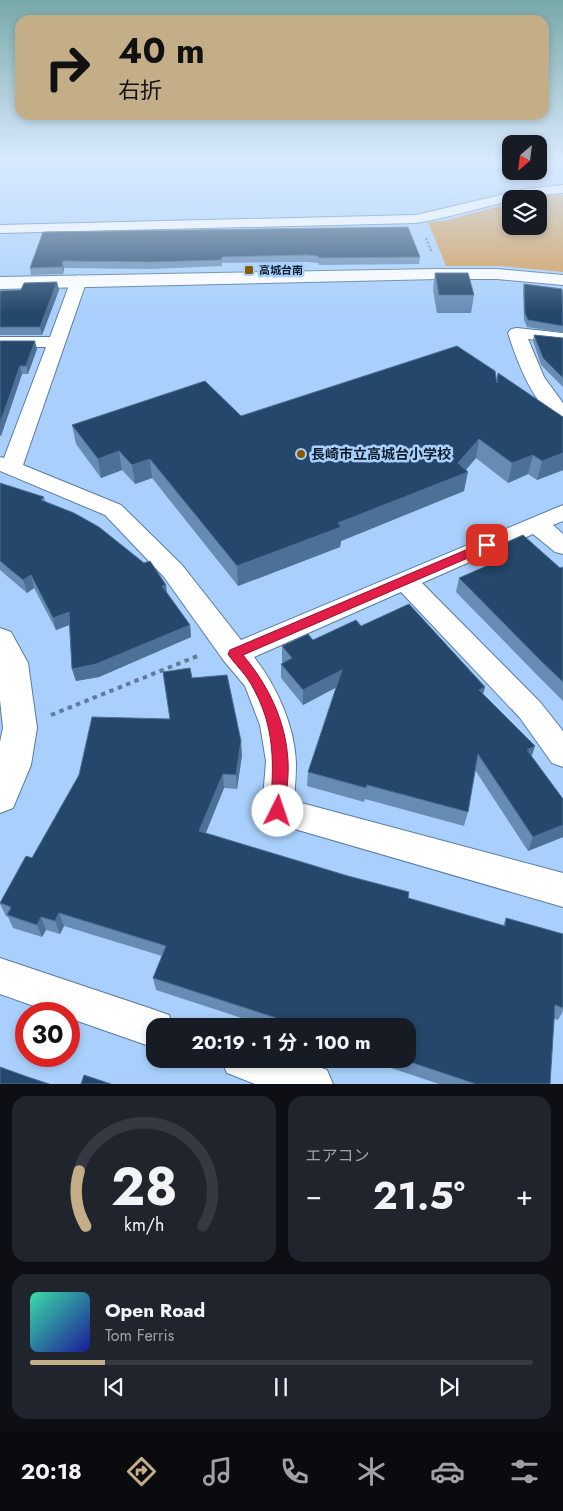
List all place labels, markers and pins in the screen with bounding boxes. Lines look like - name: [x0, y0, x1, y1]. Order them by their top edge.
- place label: 高城台南: [259, 262, 303, 278]
- marker: 高城台南: [243, 264, 255, 276]
- place label: 長崎市立高城台小学校: [311, 444, 451, 464]
- marker: 長崎市立高城台小学校: [295, 448, 307, 460]
- pin: [466, 524, 508, 566]

